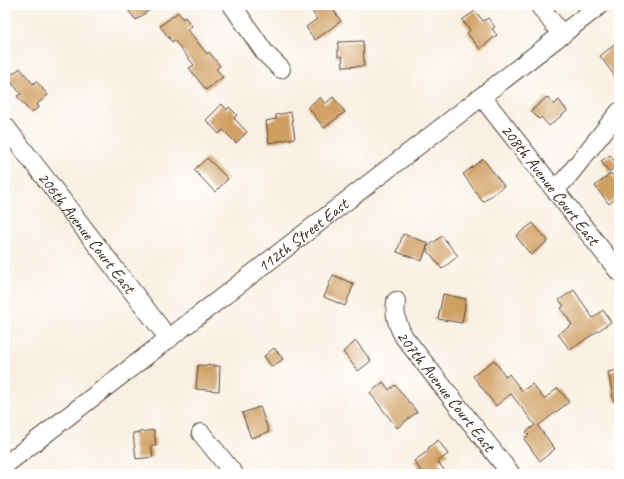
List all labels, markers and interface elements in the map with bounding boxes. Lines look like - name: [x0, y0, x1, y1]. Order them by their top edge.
- street label: 208th Avenue Court East: [496, 120, 605, 251]
- street label: 206th Avenue Court East: [33, 168, 141, 299]
- street label: 112th Street East: [253, 192, 354, 277]
- street label: 207th Avenue Court East: [392, 328, 501, 458]

